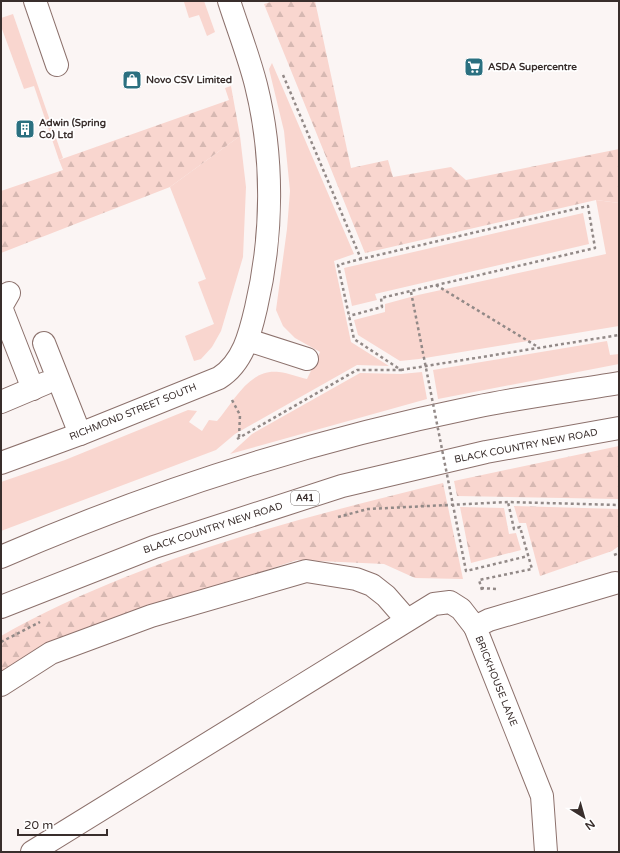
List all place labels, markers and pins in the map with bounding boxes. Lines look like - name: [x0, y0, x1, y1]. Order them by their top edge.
- supermarket icon: ASDA Supercentre: [463, 56, 485, 78]
- place label: ASDA Supercentre: [488, 61, 577, 73]
- shop icon: Novo CSV Limited: [121, 69, 143, 91]
- place label: Novo CSV Limited: [146, 74, 232, 86]
- place label: Adwin (Spring Co) Ltd: [39, 117, 106, 141]
- building icon: Adwin (Spring Co) Ltd: [14, 118, 36, 140]

